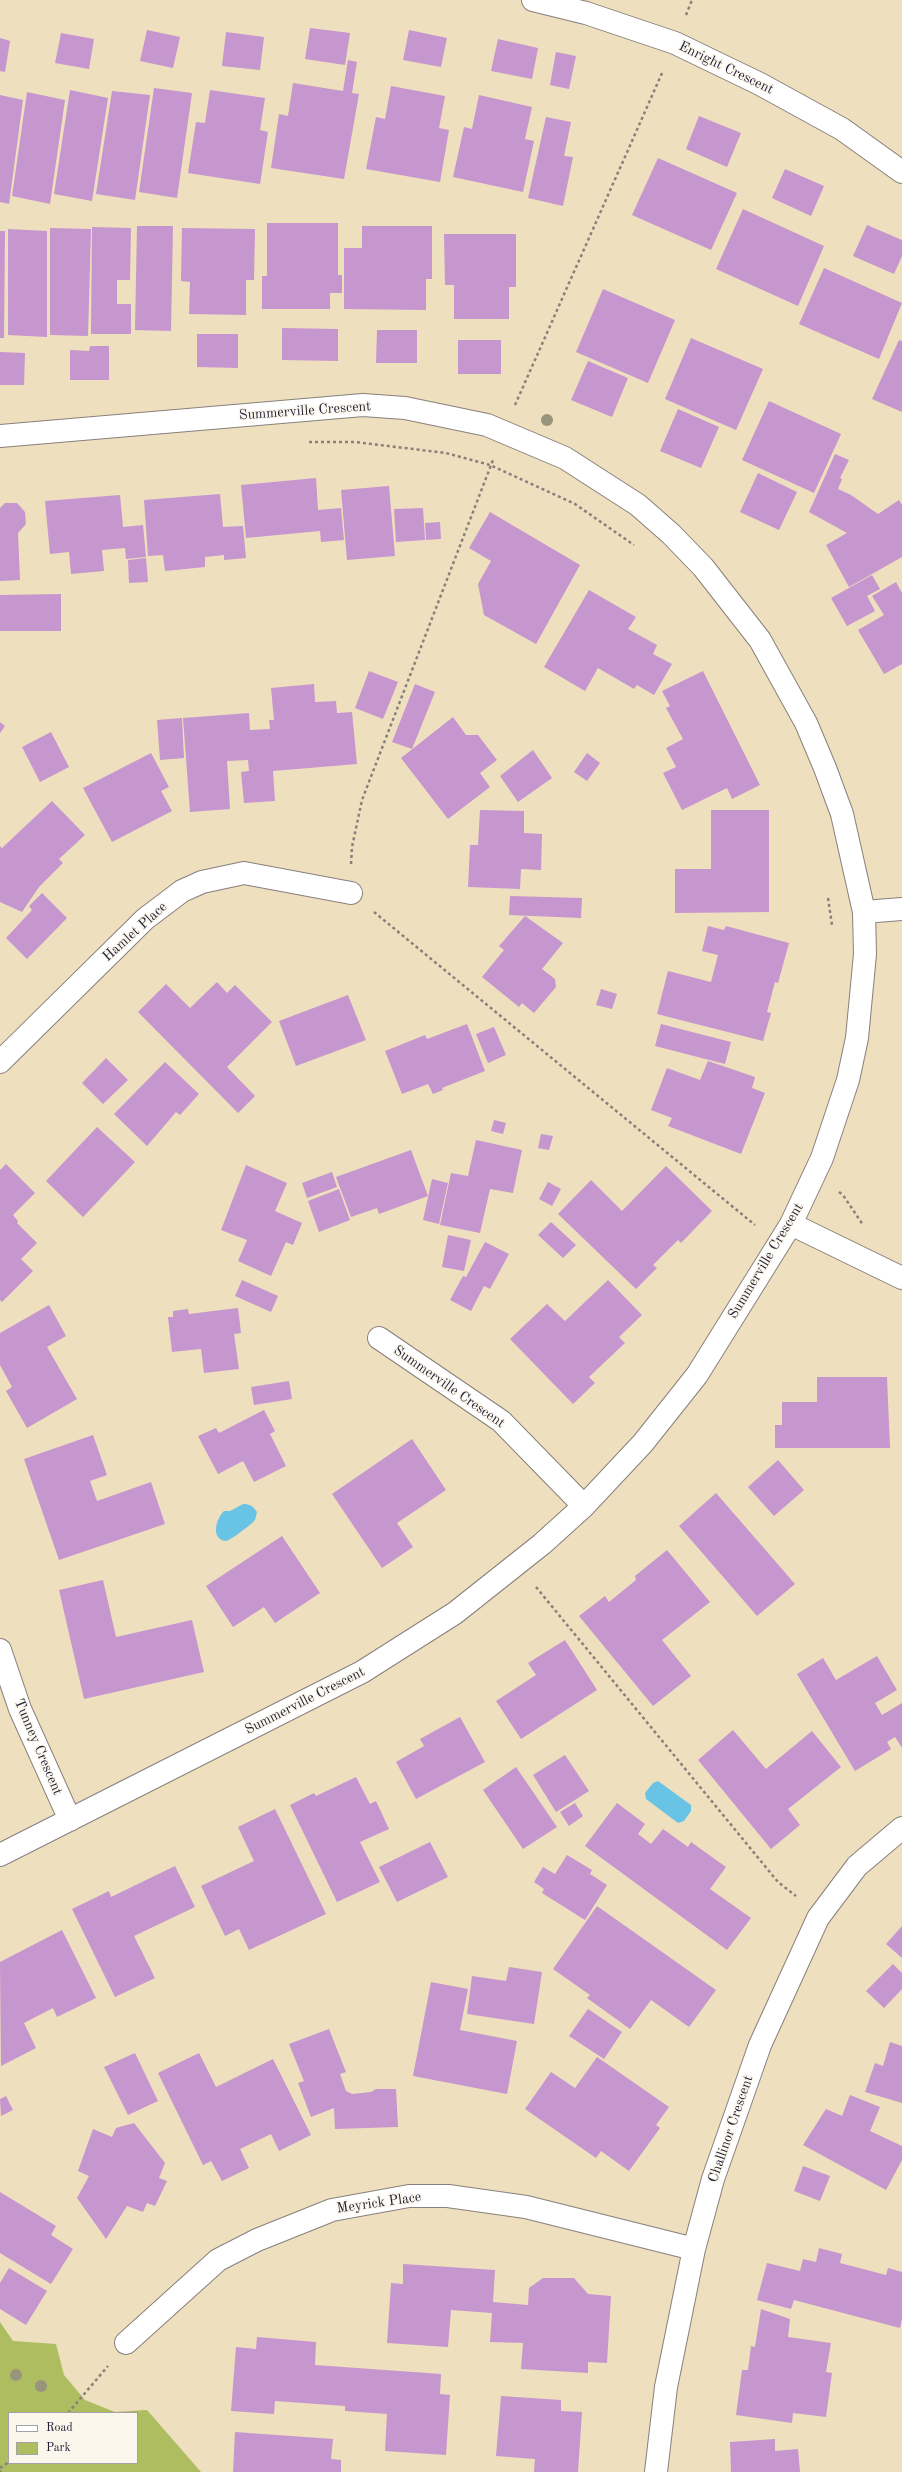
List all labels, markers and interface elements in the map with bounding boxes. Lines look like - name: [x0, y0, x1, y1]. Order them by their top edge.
- street label: Enright Crescent: [676, 38, 776, 98]
- street label: Summerville Crescent: [238, 398, 372, 424]
- street label: Hamlet Place: [99, 899, 171, 965]
- street label: Summerville Crescent: [725, 1200, 807, 1322]
- street label: Summerville Crescent: [390, 1342, 508, 1432]
- street label: Summerville Crescent: [242, 1663, 368, 1739]
- street label: Tunney Crescent: [10, 1696, 66, 1798]
- street label: Challinor Crescent: [705, 2073, 757, 2185]
- street label: Meyrick Place: [336, 2189, 422, 2217]
- legend: [8, 2412, 138, 2464]
- text: Road: [46, 2422, 73, 2434]
- text: Park: [46, 2442, 71, 2454]

